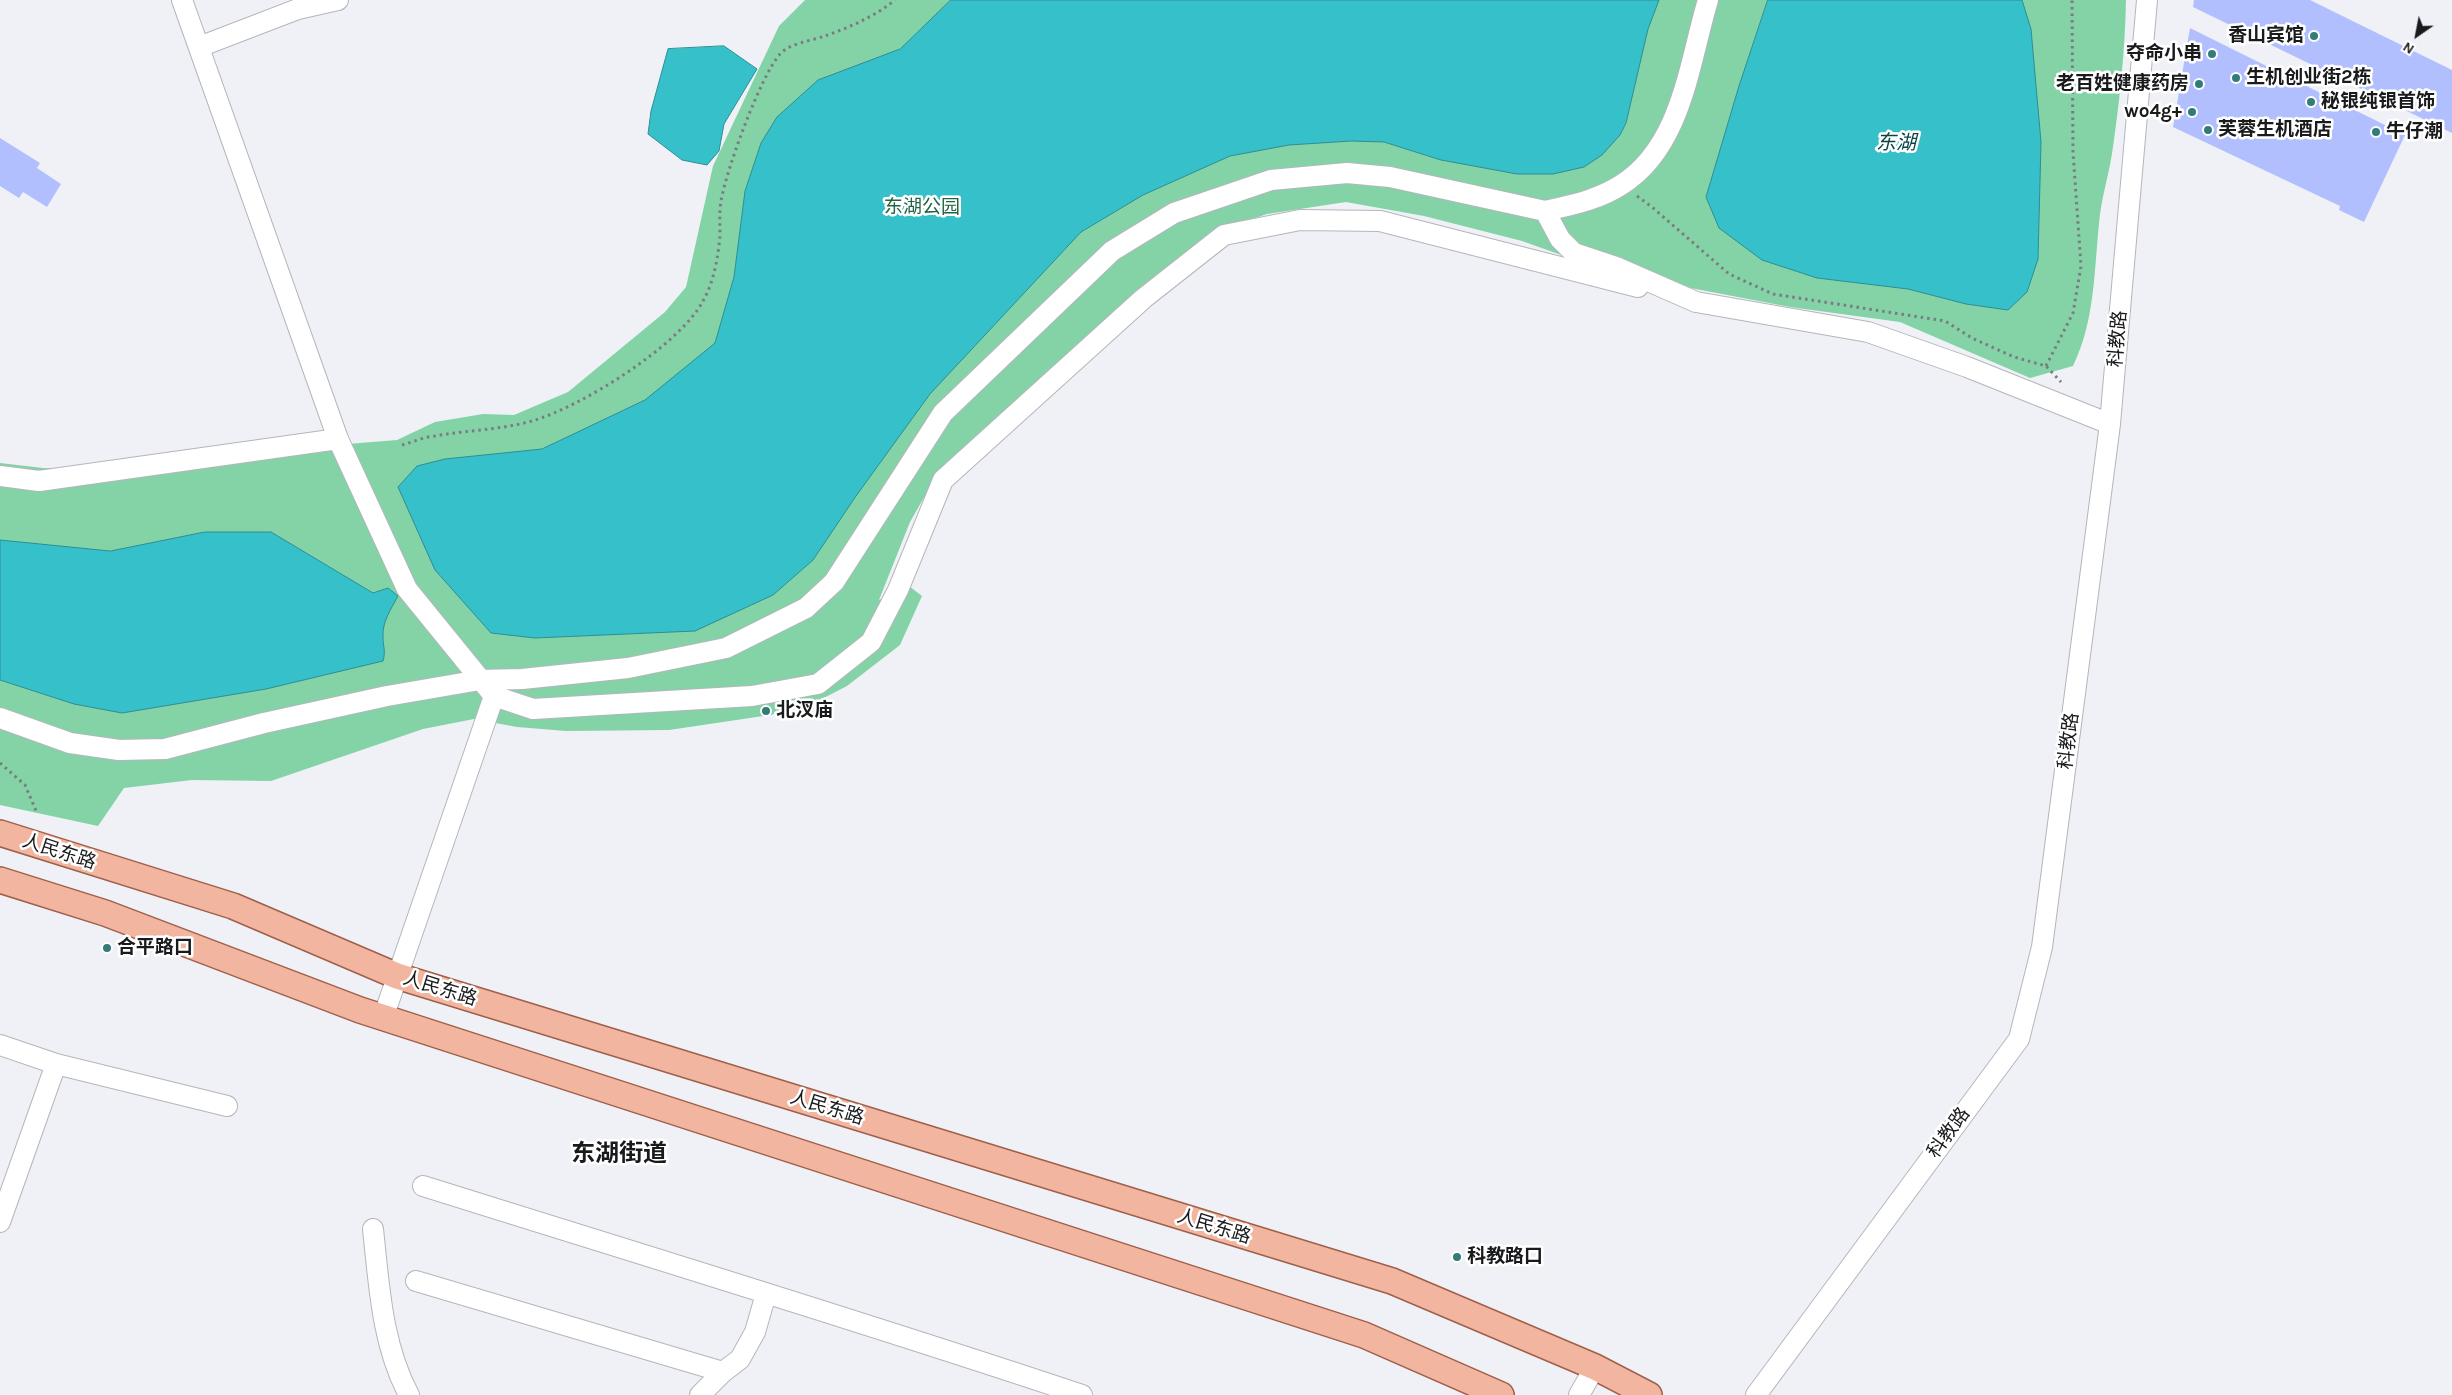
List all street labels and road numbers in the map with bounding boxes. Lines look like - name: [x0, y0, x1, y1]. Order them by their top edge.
- street label: 科教路: [2104, 310, 2132, 368]
- street label: 科教路: [2054, 711, 2084, 771]
- street label: 人民东路: [19, 829, 99, 875]
- street label: 人民东路: [400, 967, 480, 1011]
- street label: 人民东路: [787, 1086, 867, 1130]
- street label: 科教路: [1923, 1103, 1975, 1163]
- street label: 人民东路: [1174, 1205, 1254, 1249]

